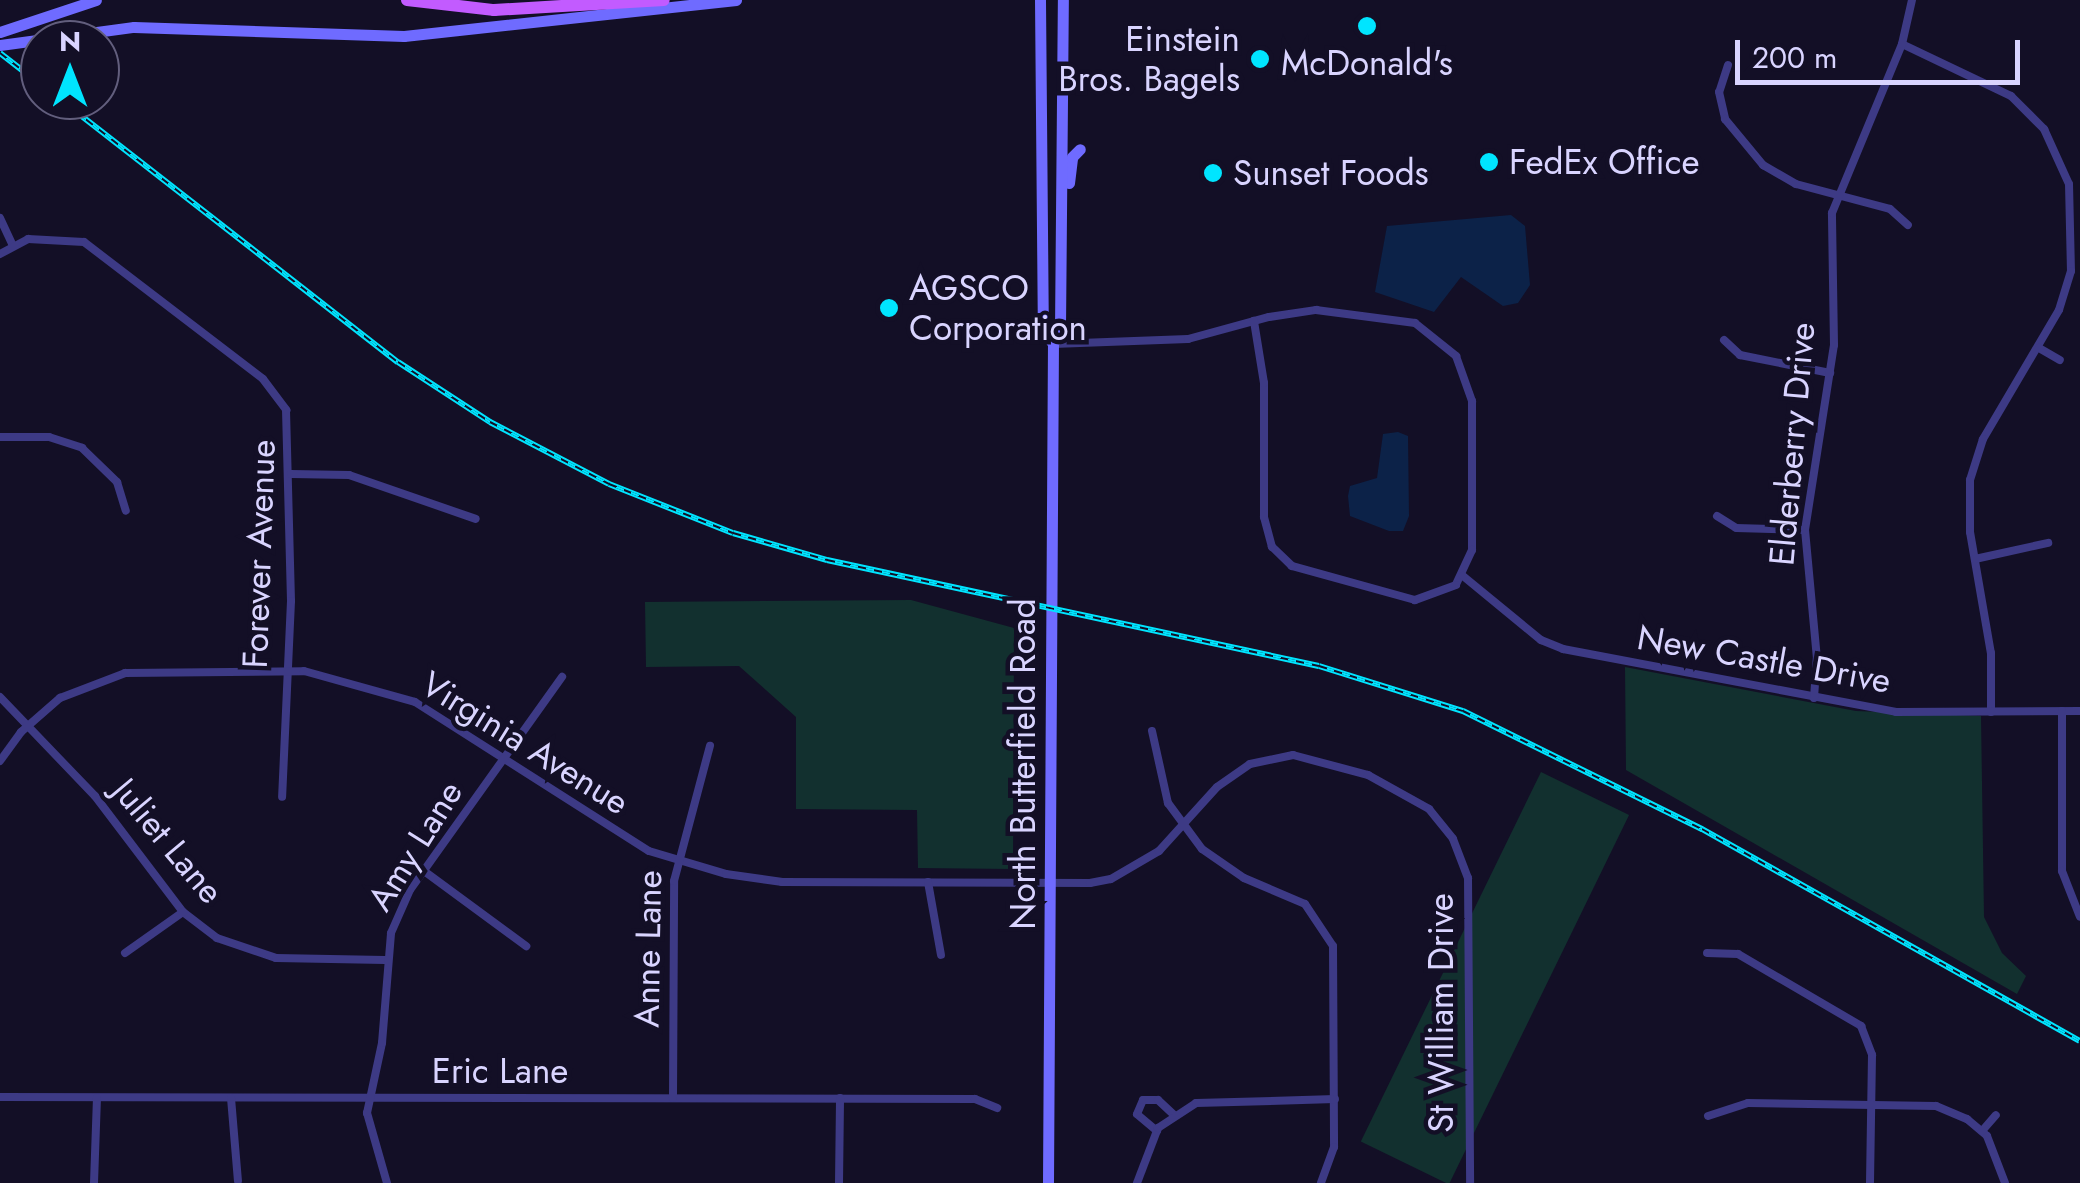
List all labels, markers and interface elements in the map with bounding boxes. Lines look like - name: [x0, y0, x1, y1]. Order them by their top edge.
- marker: McDonald's: [1356, 15, 1378, 37]
- place label: Einstein Bros. Bagels: [1058, 18, 1240, 100]
- north arrow: [20, 20, 120, 120]
- scale bar: [1740, 20, 2025, 82]
- text: N: [59, 21, 81, 62]
- text: 200 m: [1752, 36, 1837, 79]
- place label: McDonald's: [1281, 42, 1453, 84]
- marker: Einstein Bros. Bagels: [1249, 48, 1271, 70]
- place label: FedEx Office: [1509, 141, 1699, 183]
- marker: FedEx Office: [1478, 151, 1500, 173]
- place label: Sunset Foods: [1233, 152, 1429, 194]
- marker: Sunset Foods: [1202, 162, 1224, 184]
- place label: AGSCO Corporation: [909, 267, 1087, 349]
- marker: AGSCO Corporation: [878, 297, 900, 319]
- street label: Elderberry Drive: [1760, 321, 1824, 567]
- street label: Forever Avenue: [234, 439, 284, 669]
- street label: North Butterfield Road: [1002, 598, 1044, 930]
- street label: New Castle Drive: [1634, 616, 1894, 702]
- street label: Virginia Avenue: [414, 663, 636, 823]
- street label: Juliet Lane: [104, 770, 232, 912]
- street label: Amy Lane: [359, 773, 471, 919]
- street label: Anne Lane: [626, 870, 670, 1028]
- street label: St William Drive: [1420, 893, 1462, 1133]
- street label: Eric Lane: [432, 1050, 568, 1092]

